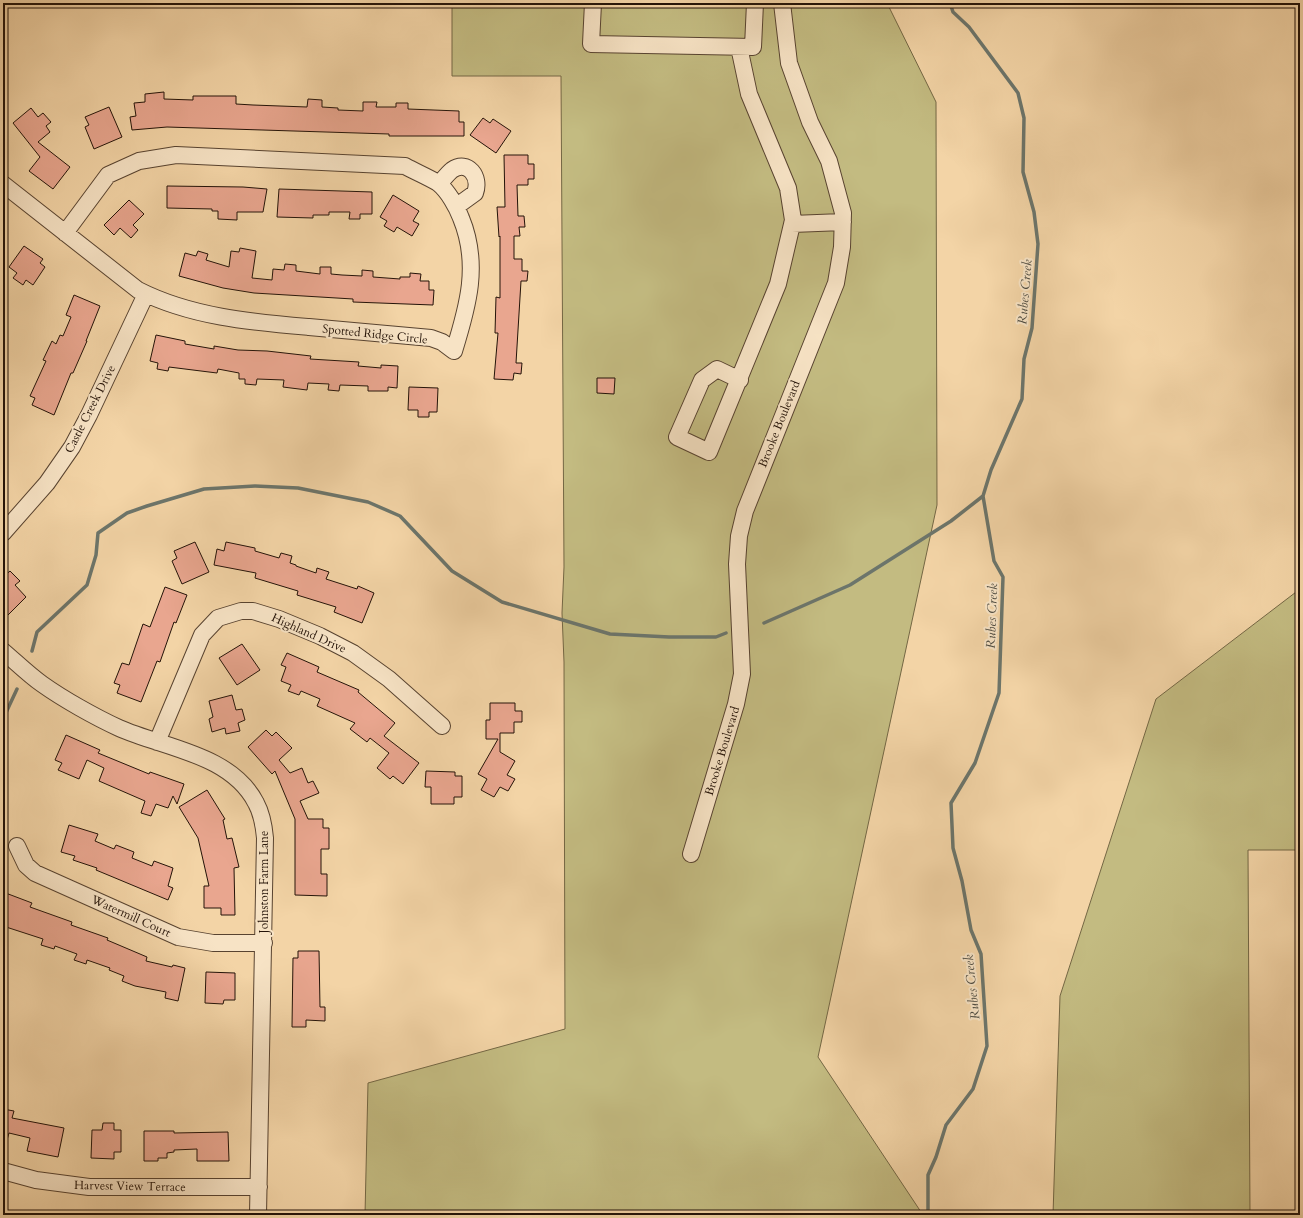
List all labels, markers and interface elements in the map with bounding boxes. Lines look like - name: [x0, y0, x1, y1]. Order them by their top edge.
- water label: Rubes Creek: [1013, 258, 1037, 325]
- street label: Spotted Ridge Circle: [322, 321, 428, 347]
- street label: Castle Creek Drive: [61, 362, 119, 456]
- street label: Brooke Boulevard: [754, 378, 804, 470]
- water label: Rubes Creek: [982, 583, 1002, 649]
- street label: Highland Drive: [269, 609, 349, 657]
- street label: Brooke Boulevard: [701, 704, 743, 798]
- street label: Johnston Farm Lane: [256, 831, 272, 935]
- street label: Watermill Court: [88, 891, 173, 941]
- water label: Rubes Creek: [960, 953, 984, 1020]
- street label: Harvest View Terrace: [74, 1177, 186, 1195]

